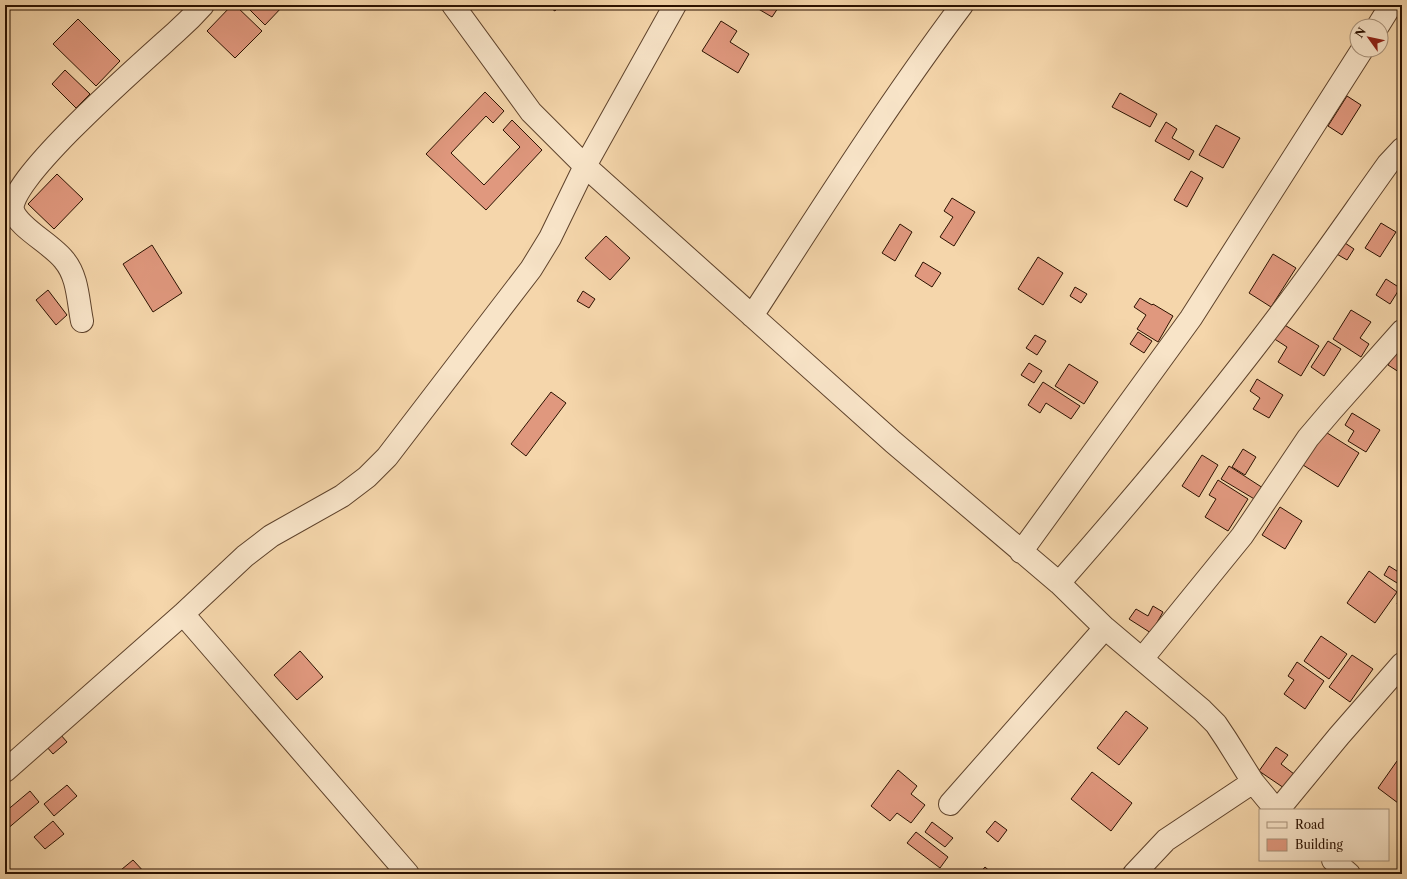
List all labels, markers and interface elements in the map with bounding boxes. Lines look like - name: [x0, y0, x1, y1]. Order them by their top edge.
- north arrow: [1349, 18, 1389, 58]
- text: N: [1352, 24, 1369, 40]
- legend: [1259, 809, 1389, 861]
- text: Road: [1295, 817, 1325, 832]
- text: Building: [1295, 837, 1343, 852]

